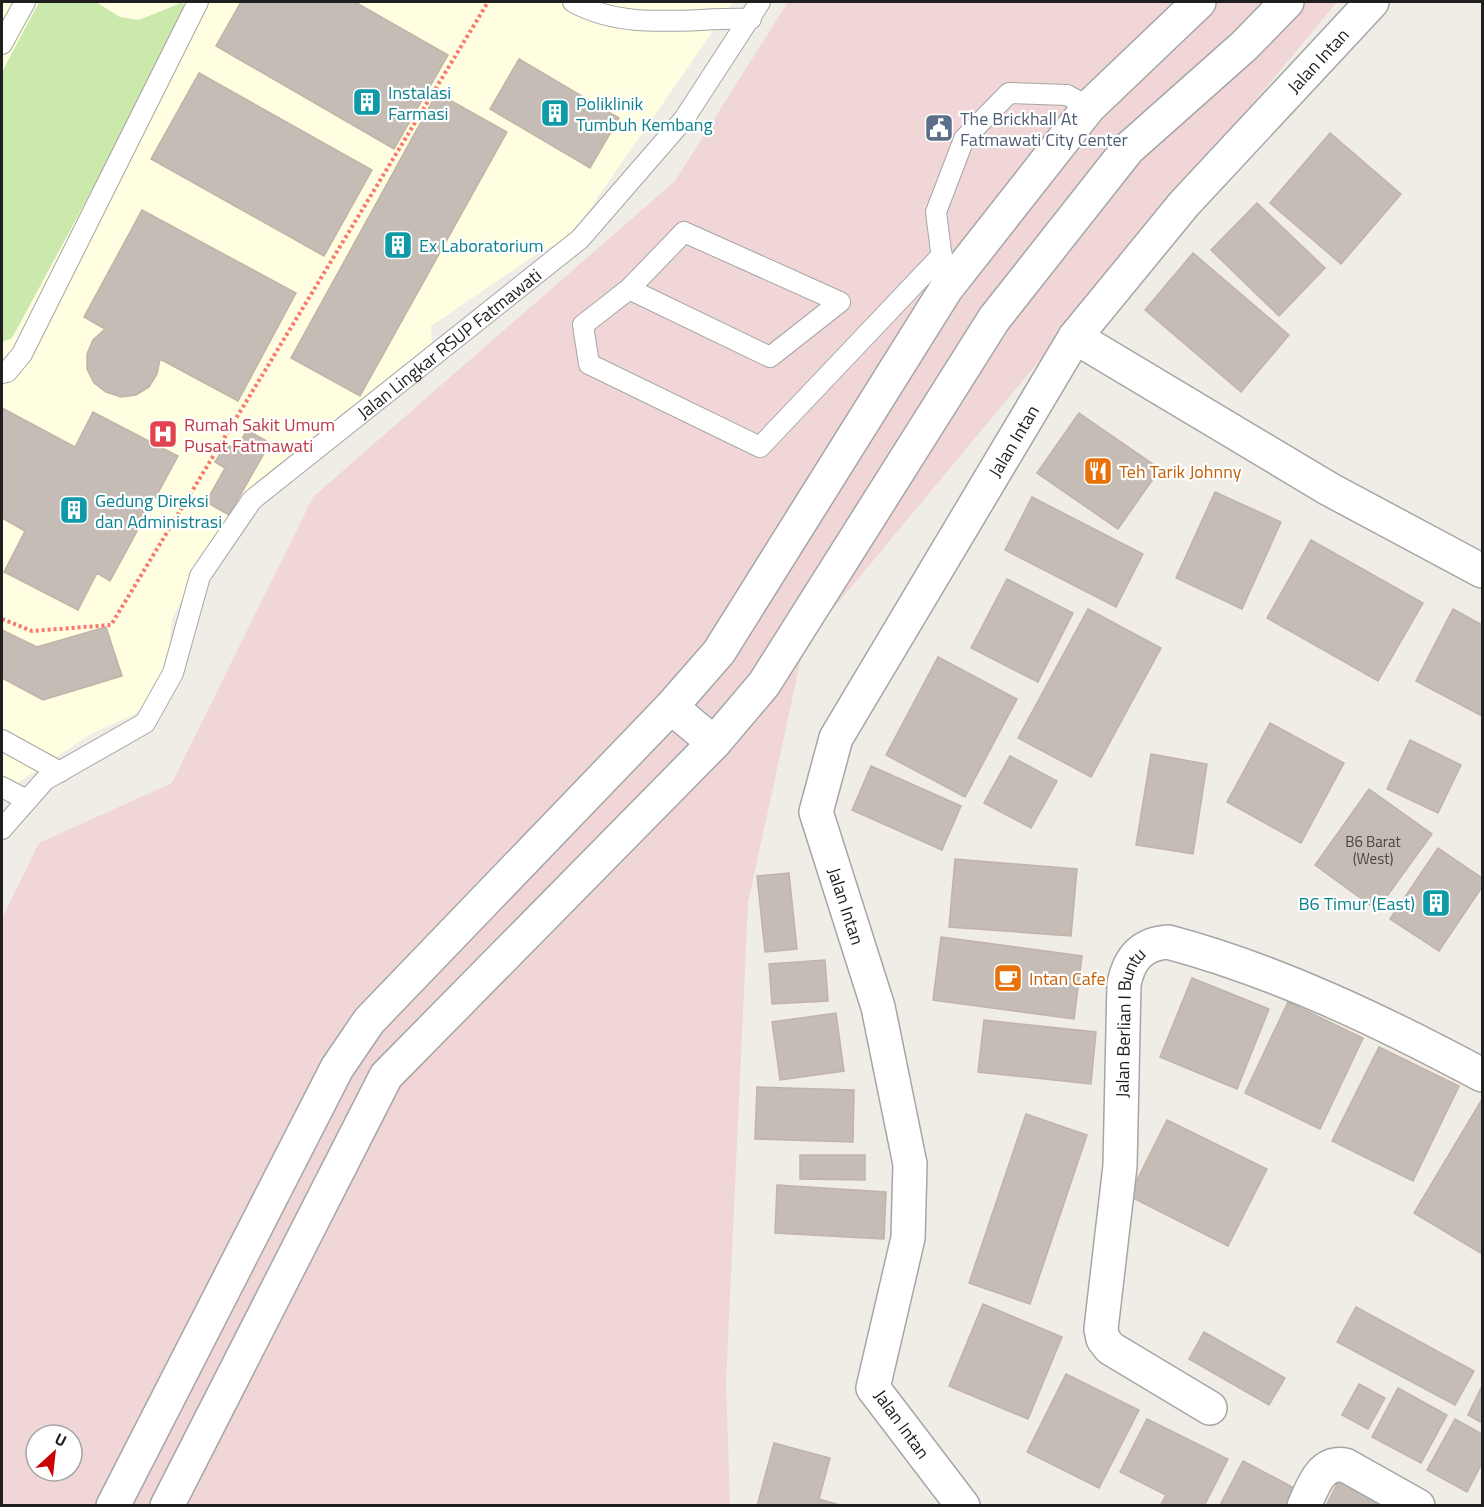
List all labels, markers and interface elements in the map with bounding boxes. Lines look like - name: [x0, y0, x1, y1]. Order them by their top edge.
- street label: Jalan Intan: [1281, 22, 1355, 99]
- place label: Instalasi Farmasi: [388, 79, 451, 127]
- building icon: Instalasi Farmasi: [351, 86, 383, 118]
- place label: Poliklinik Tumbuh Kembang: [576, 90, 713, 138]
- building icon: Poliklinik Tumbuh Kembang: [539, 97, 571, 129]
- place label: The Brickhall At Fatmawati City Center: [960, 105, 1128, 153]
- public building icon: The Brickhall At Fatmawati City Center: [923, 112, 955, 144]
- building icon: Ex Laboratorium: [382, 229, 414, 261]
- place label: Ex Laboratorium: [419, 232, 544, 259]
- street label: Jalan Lingkar RSUP Fatmawati: [351, 262, 547, 425]
- street label: Jalan Intan: [981, 399, 1045, 482]
- place label: Rumah Sakit Umum Pusat Fatmawati: [184, 411, 335, 459]
- hospital icon: Rumah Sakit Umum Pusat Fatmawati: [147, 418, 179, 450]
- restaurant icon: Teh Tarik Johnny: [1082, 455, 1114, 487]
- place label: Teh Tarik Johnny: [1119, 458, 1242, 485]
- place label: Gedung Direksi dan Administrasi: [95, 487, 222, 535]
- building icon: Gedung Direksi dan Administrasi: [58, 494, 90, 526]
- house number: B6 Barat (West): [1345, 830, 1402, 870]
- street label: Jalan Intan: [821, 864, 871, 948]
- building icon: B6 Timur (East): [1420, 887, 1452, 919]
- place label: B6 Timur (East): [1299, 890, 1415, 917]
- street label: Jalan Berlian I Buntu: [1108, 940, 1151, 1098]
- cafe icon: Intan Cafe: [992, 962, 1024, 994]
- place label: Intan Cafe: [1029, 965, 1106, 992]
- street label: Jalan Intan: [868, 1384, 936, 1464]
- north arrow: [24, 1423, 84, 1483]
- text: U: [51, 1427, 71, 1453]

